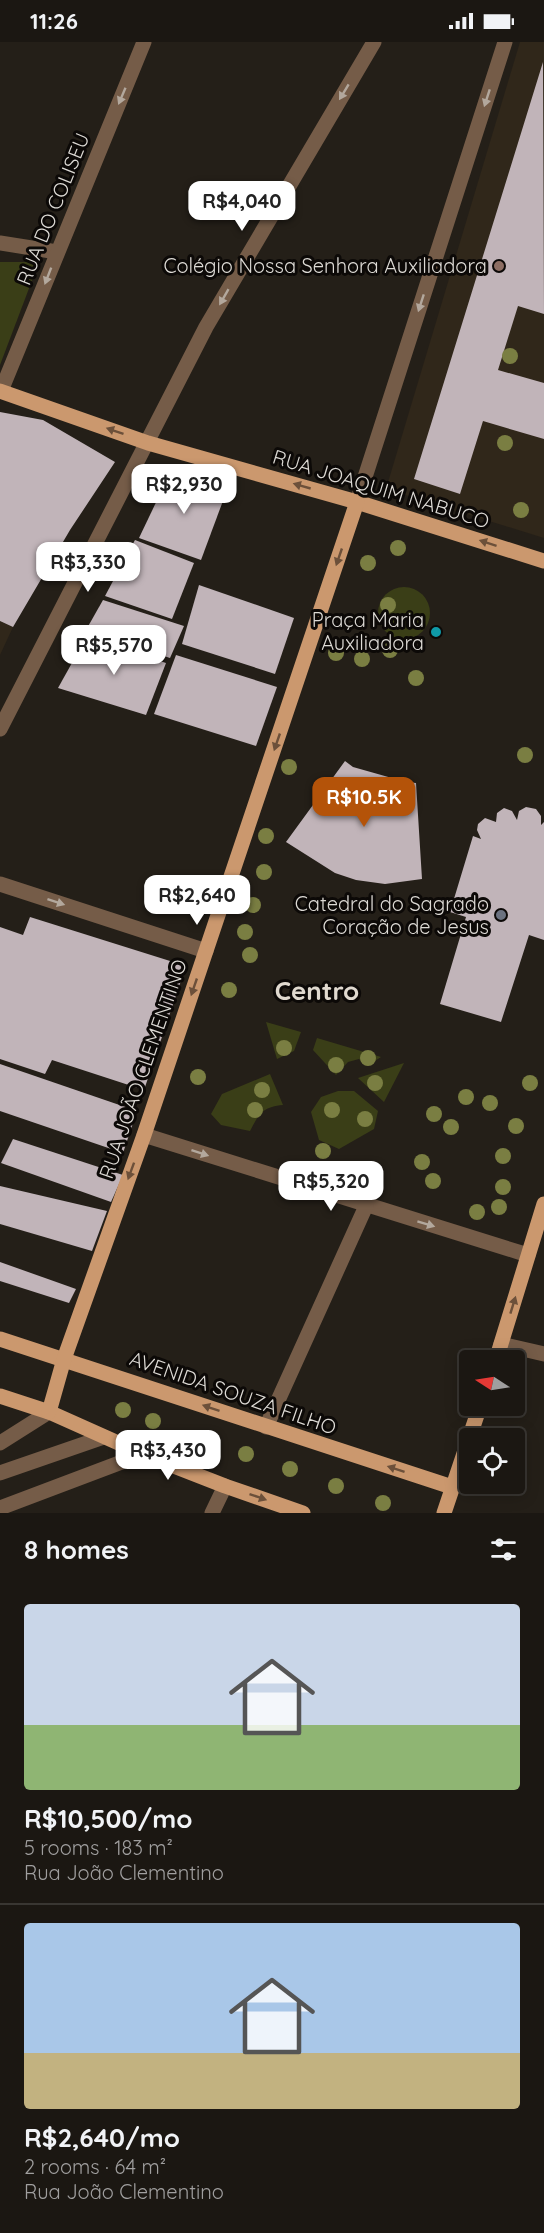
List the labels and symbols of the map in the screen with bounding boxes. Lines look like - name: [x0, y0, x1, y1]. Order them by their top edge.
- one-way arrow: [338, 84, 349, 100]
- one-way arrow: [117, 87, 126, 105]
- one-way arrow: [482, 89, 491, 107]
- street label: RUA DO COLISEU: [11, 129, 94, 289]
- pin: R$4,040: [187, 181, 297, 232]
- place label: Colégio Nossa Senhora Auxiliadora: [163, 253, 487, 278]
- marker: Colégio Nossa Senhora Auxiliadora: [492, 259, 506, 273]
- one-way arrow: [43, 268, 53, 286]
- one-way arrow: [219, 289, 229, 306]
- one-way arrow: [416, 294, 425, 312]
- one-way arrow: [106, 426, 124, 436]
- street label: RUA JOAQUIM NABUCO: [270, 444, 492, 533]
- pin: R$2,930: [129, 464, 239, 515]
- one-way arrow: [293, 481, 311, 490]
- one-way arrow: [479, 538, 497, 547]
- pin: R$3,330: [33, 542, 143, 593]
- one-way arrow: [333, 548, 343, 566]
- place label: Praça Maria Auxiliadora: [312, 607, 424, 655]
- pin: R$5,570: [59, 625, 169, 676]
- marker: Praça Maria Auxiliadora: [429, 625, 443, 639]
- one-way arrow: [271, 733, 281, 751]
- pin: R$10.5K: [309, 777, 419, 828]
- pin: R$2,640: [142, 875, 252, 926]
- place label: Catedral do Sagrado Coração de Jesus: [295, 891, 489, 939]
- one-way arrow: [47, 898, 65, 907]
- marker: Catedral do Sagrado Coração de Jesus: [494, 908, 508, 922]
- street label: RUA JOÃO CLEMENTINO: [93, 956, 192, 1182]
- district label: Centro: [275, 974, 359, 1007]
- one-way arrow: [189, 978, 199, 996]
- one-way arrow: [191, 1148, 209, 1158]
- pin: R$5,320: [276, 1161, 386, 1212]
- one-way arrow: [126, 1162, 136, 1180]
- one-way arrow: [417, 1220, 435, 1229]
- one-way arrow: [509, 1296, 518, 1314]
- street label: AVENIDA SOUZA FILHO: [127, 1345, 340, 1440]
- north arrow: [459, 1350, 525, 1416]
- one-way arrow: [202, 1403, 220, 1413]
- pin: R$3,430: [113, 1430, 223, 1481]
- one-way arrow: [387, 1464, 405, 1474]
- one-way arrow: [250, 1493, 268, 1503]

